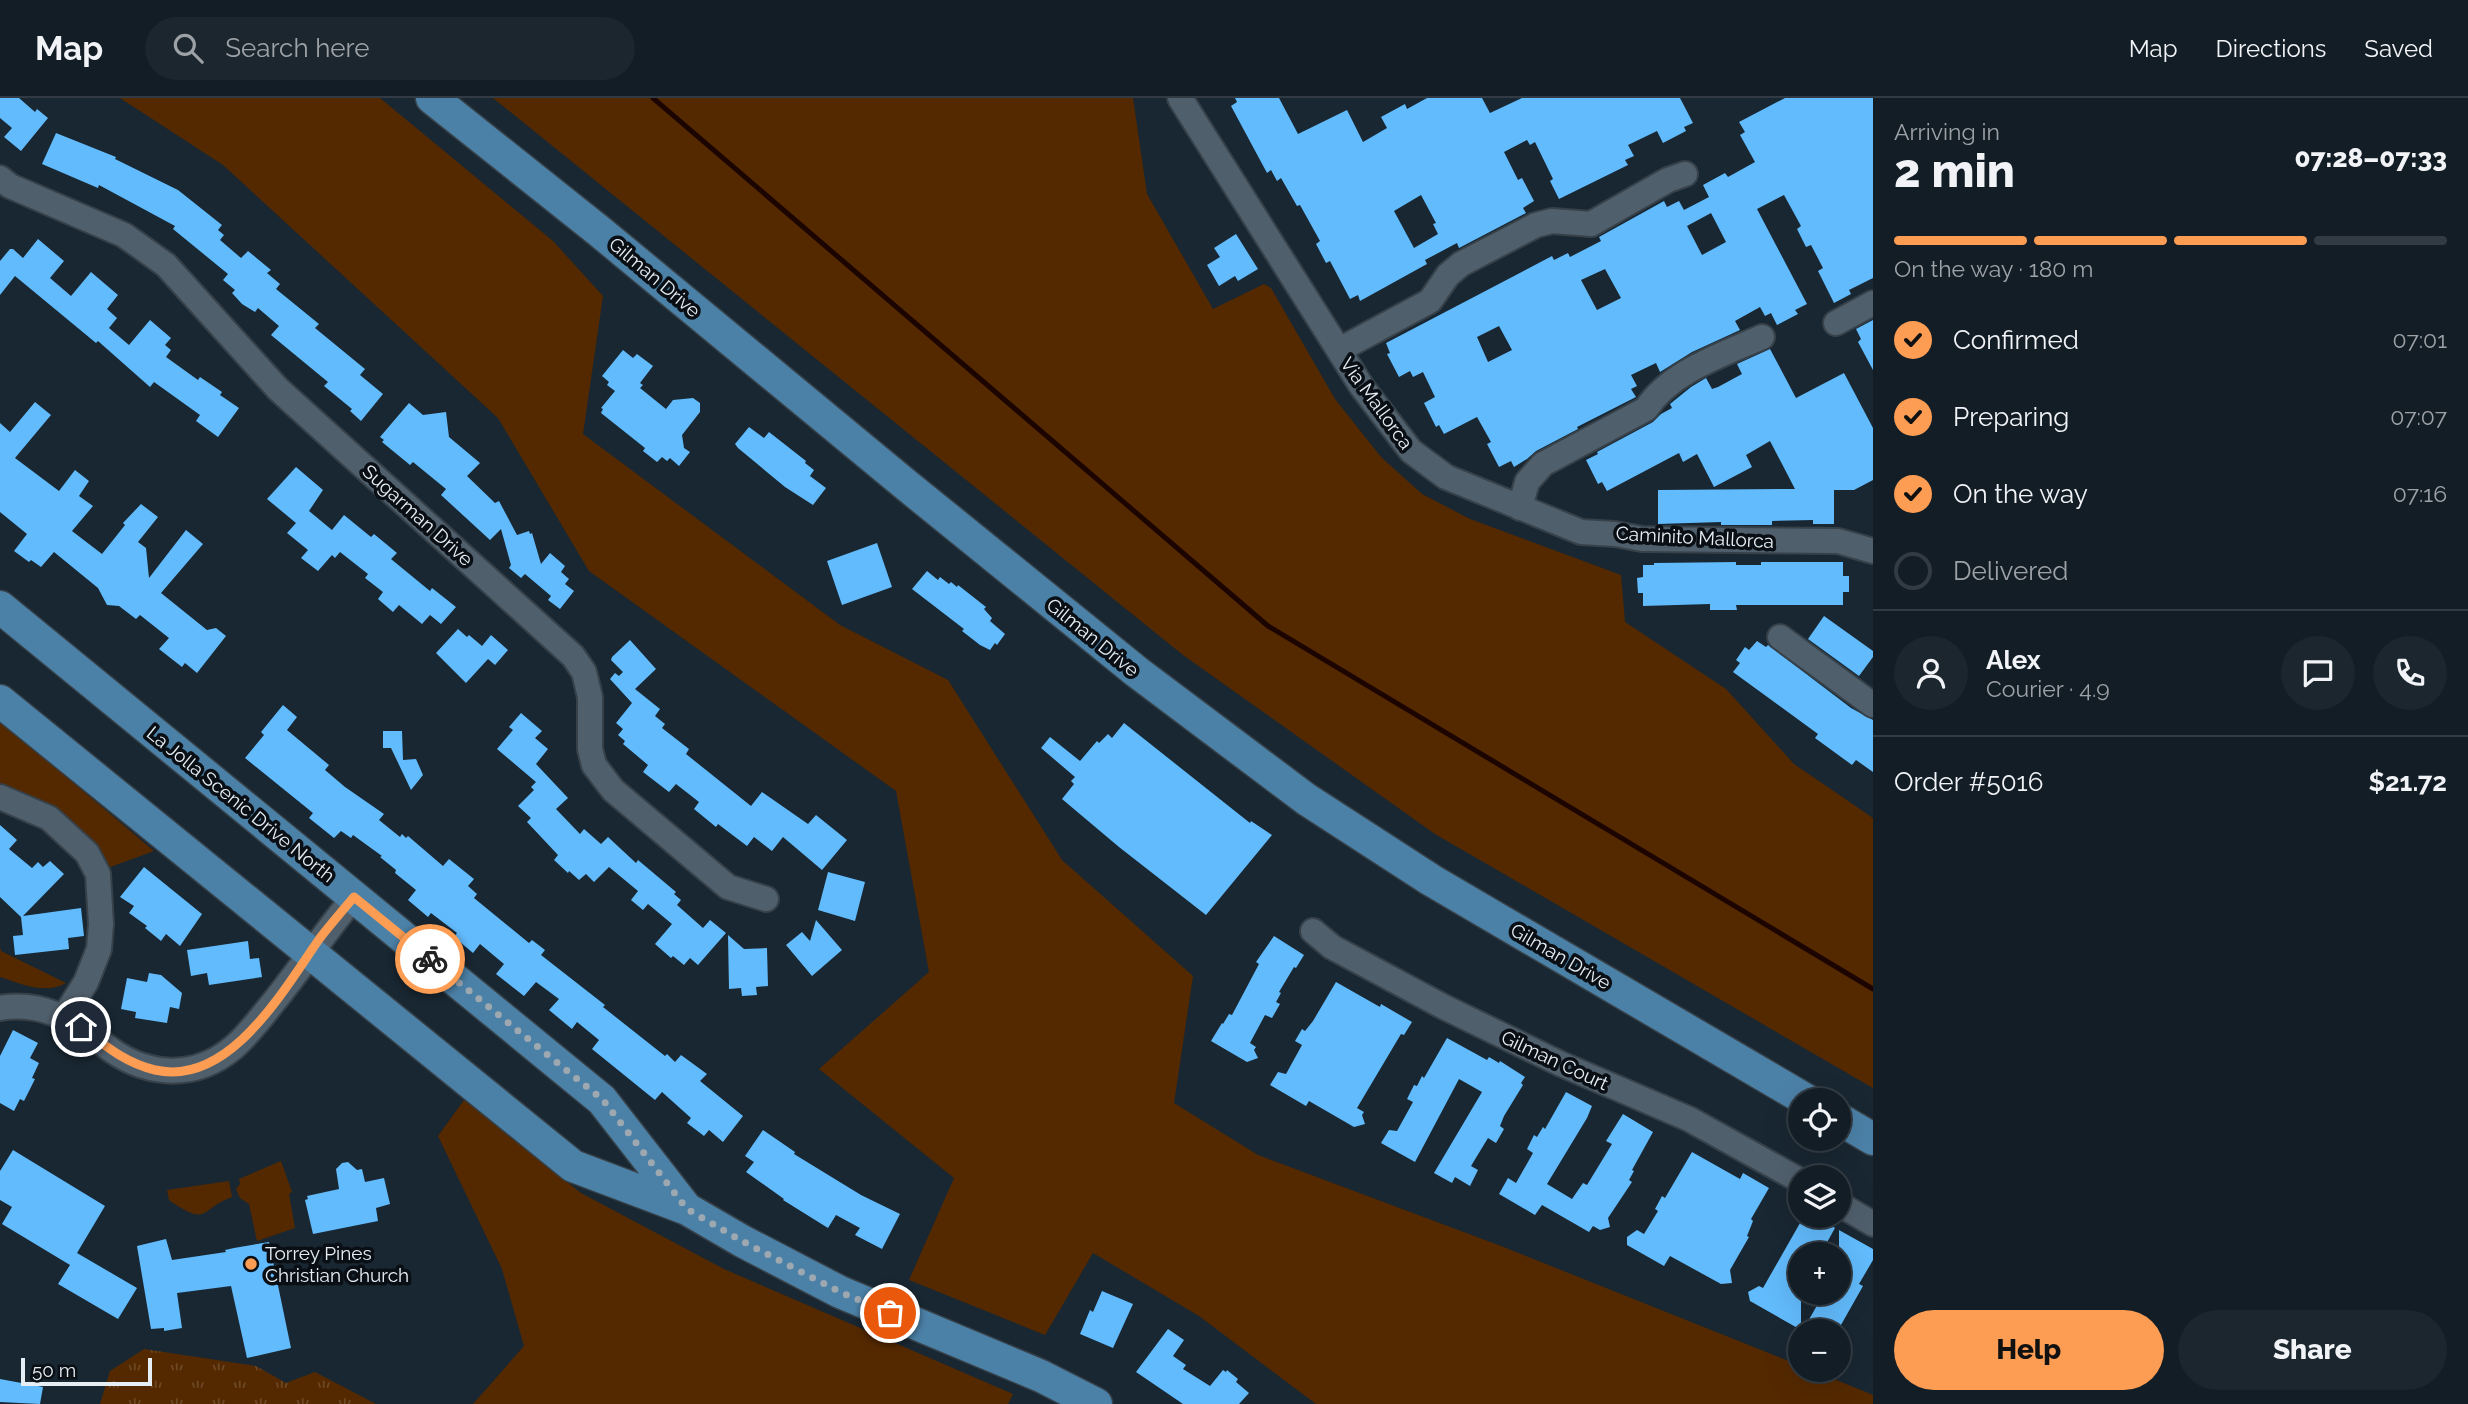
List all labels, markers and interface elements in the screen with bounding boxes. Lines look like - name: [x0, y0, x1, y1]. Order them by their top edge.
- search box: [145, 17, 635, 80]
- text: Map: [35, 29, 103, 68]
- icon: search: [169, 29, 207, 67]
- text: Search here: [225, 33, 370, 63]
- text: Map: [2129, 34, 2178, 63]
- text: Directions: [2216, 34, 2326, 63]
- text: Saved: [2364, 34, 2433, 63]
- text: Arriving in: [1894, 118, 2000, 145]
- text: 07:28–07:33: [2294, 143, 2447, 173]
- text: 2 min: [1894, 144, 2015, 198]
- street label: Gilman Drive: [605, 233, 705, 321]
- text: On the way · 180 m: [1894, 255, 2093, 282]
- icon: check: [1894, 321, 1932, 359]
- text: Confirmed: [1953, 325, 2079, 355]
- text: 07:01: [2393, 326, 2447, 353]
- street label: Via Mallorca: [1336, 353, 1418, 453]
- icon: check: [1894, 398, 1932, 436]
- text: Preparing: [1953, 402, 2069, 432]
- text: 07:07: [2390, 403, 2447, 430]
- street label: Sugarman Drive: [358, 460, 478, 570]
- icon: check: [1894, 475, 1932, 513]
- text: On the way: [1953, 479, 2088, 509]
- text: 07:16: [2393, 480, 2447, 507]
- street label: Caminito Mallorca: [1615, 522, 1775, 552]
- text: Delivered: [1953, 556, 2068, 586]
- street label: Gilman Drive: [1043, 593, 1143, 681]
- button: person: [1894, 636, 1968, 710]
- button: chat: [2281, 636, 2355, 710]
- button: phone: [2373, 636, 2447, 710]
- text: Alex: [1986, 645, 2041, 675]
- text: Courier · 4.9: [1986, 675, 2110, 702]
- street label: La Jolla Scenic Drive North: [143, 721, 339, 887]
- text: Order #5016: [1894, 767, 2043, 797]
- text: $21.72: [2368, 767, 2447, 797]
- street label: Gilman Drive: [1507, 918, 1615, 994]
- courier: [395, 924, 465, 994]
- icon: bike: [411, 940, 449, 978]
- pin: [51, 997, 111, 1057]
- icon: home: [62, 1008, 100, 1046]
- street label: Gilman Court: [1498, 1026, 1612, 1095]
- map controls: [1788, 1088, 1851, 1382]
- button: locate: [1788, 1088, 1851, 1151]
- button: layers: [1788, 1165, 1851, 1228]
- place label: Torrey Pines Christian Church: [265, 1242, 409, 1286]
- button: +: [1788, 1242, 1851, 1305]
- marker: Torrey Pines Christian Church: [243, 1256, 259, 1272]
- pin: [860, 1283, 920, 1343]
- icon: bag: [871, 1294, 909, 1332]
- button: Help: [1894, 1310, 2164, 1390]
- button: Share: [2178, 1310, 2447, 1390]
- button: −: [1788, 1319, 1851, 1382]
- scale bar: [21, 1355, 152, 1387]
- text: 50 m: [32, 1359, 76, 1381]

